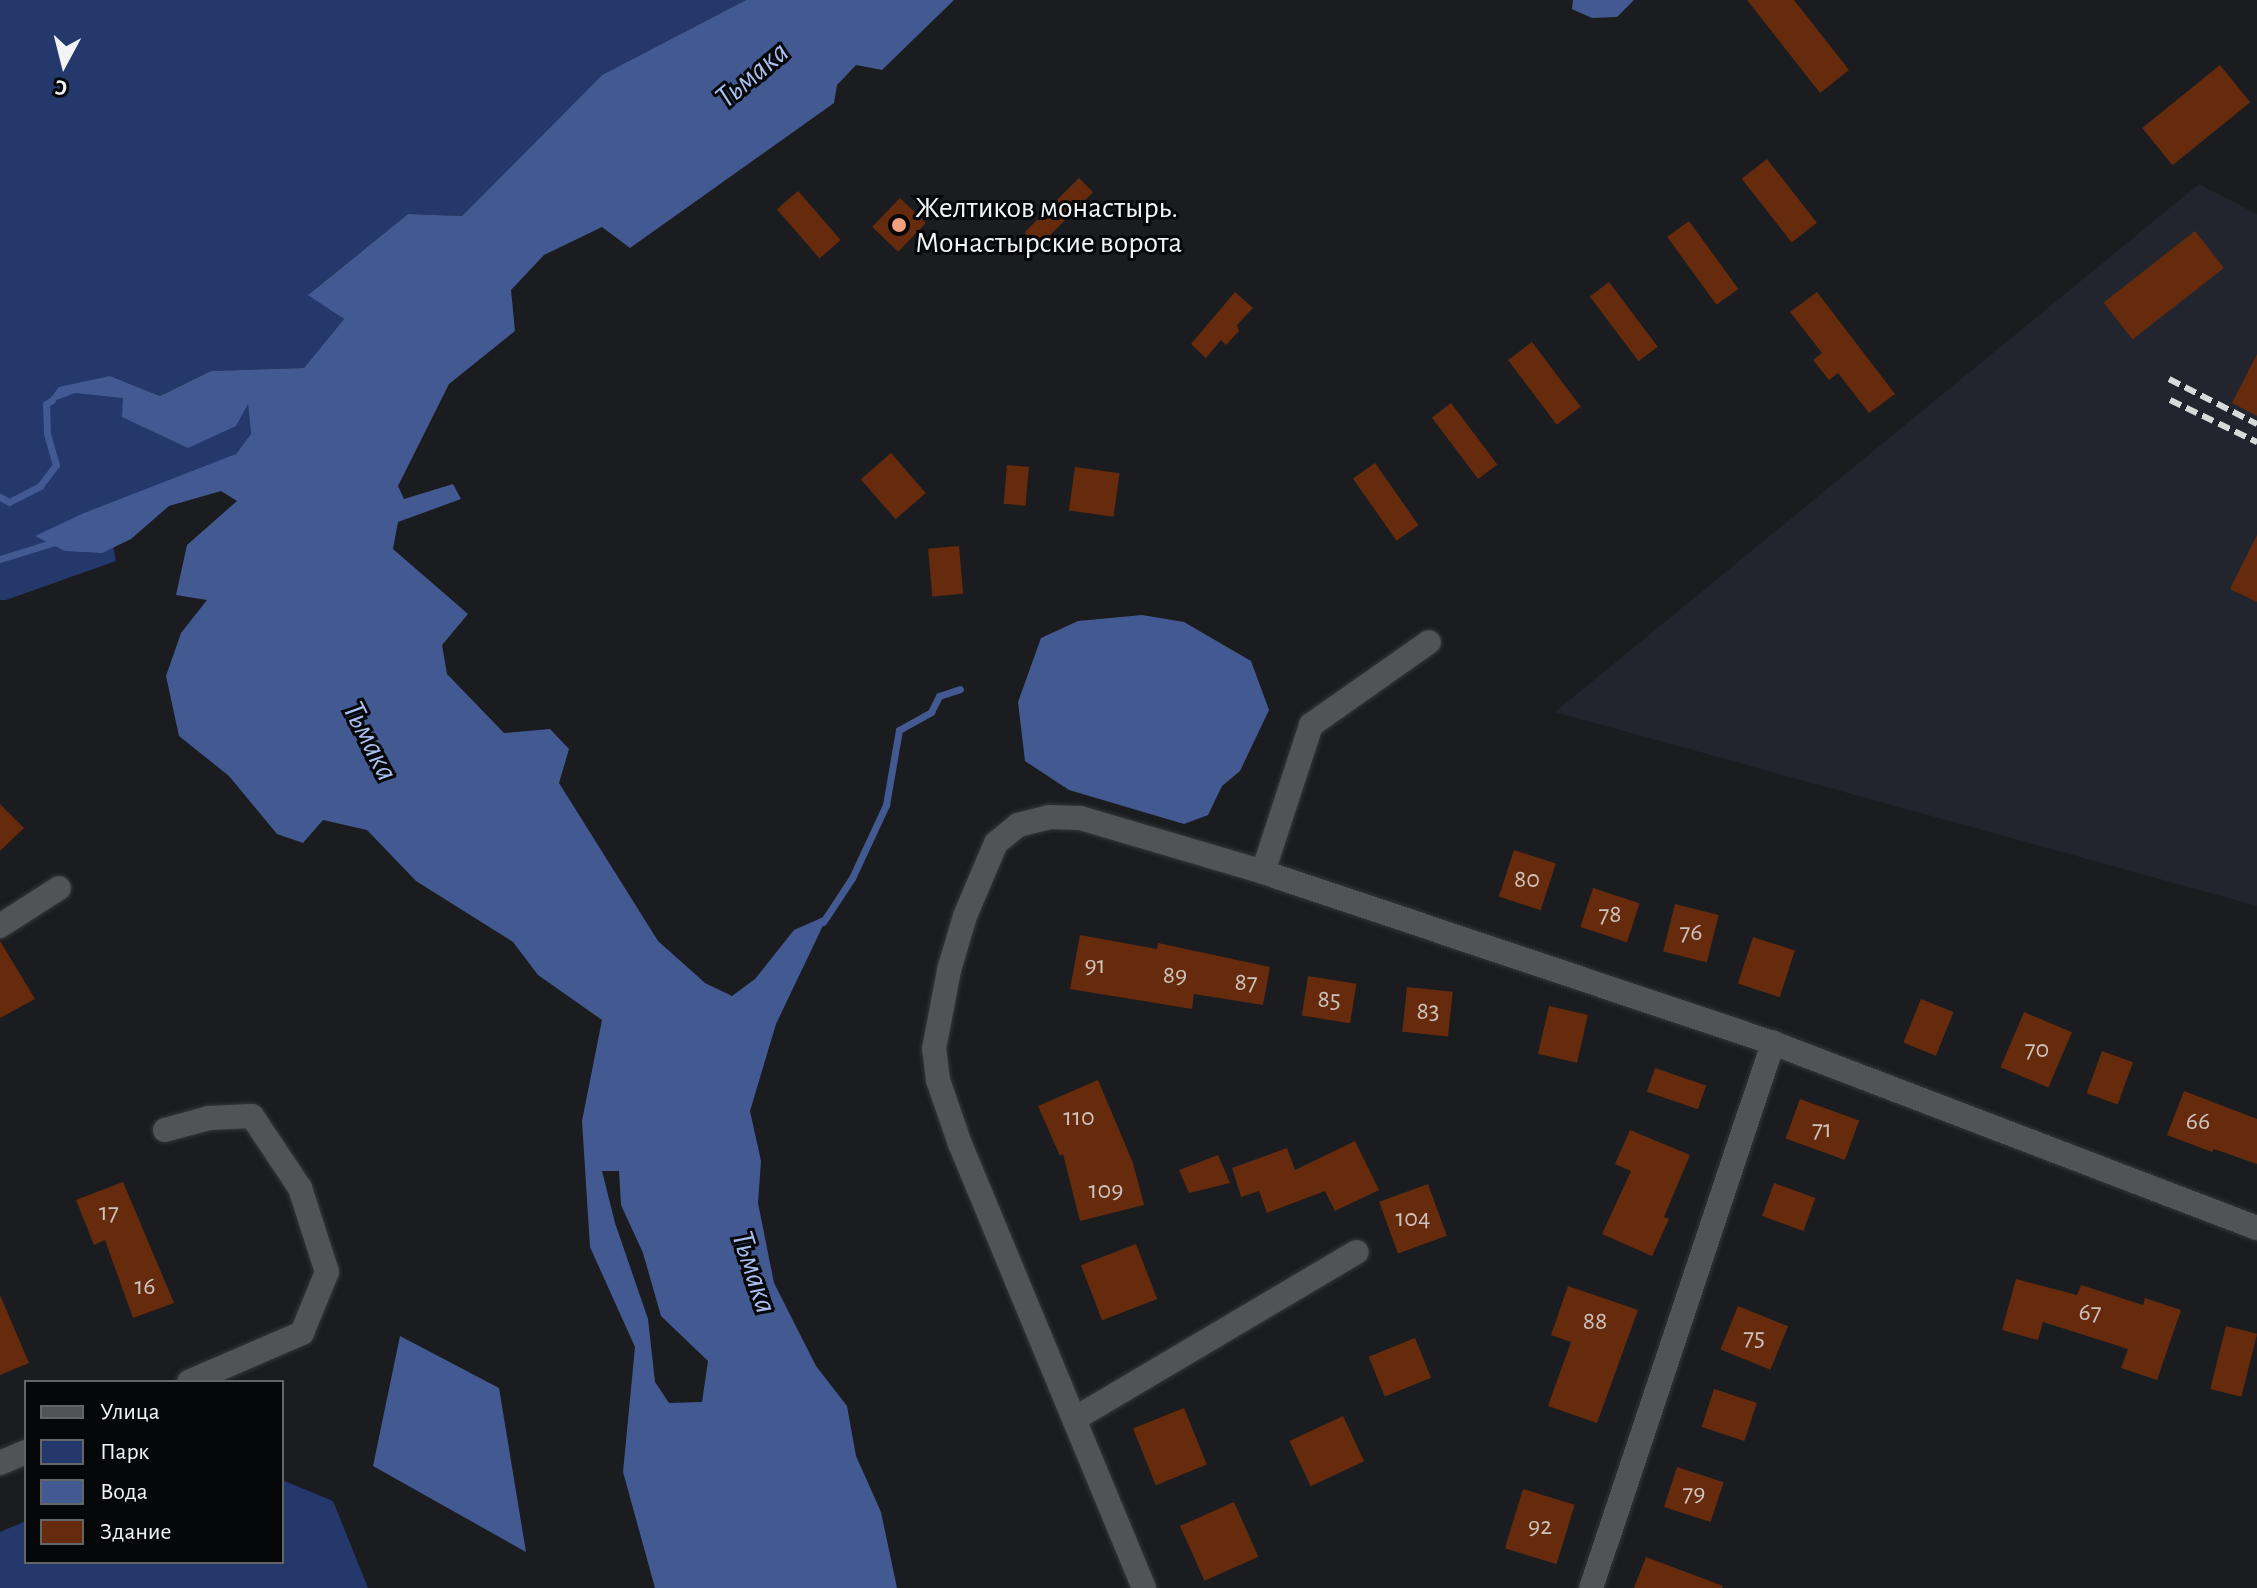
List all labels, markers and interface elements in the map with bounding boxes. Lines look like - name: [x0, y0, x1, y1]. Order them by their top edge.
- north arrow: [24, 24, 104, 104]
- water label: Тьмака: [707, 33, 797, 117]
- text: С: [54, 76, 68, 99]
- place label: Желтиков монастырь. Монастырские ворота: [915, 190, 1182, 260]
- marker: Желтиков монастырь. Монастырские ворота: [890, 216, 908, 234]
- water label: Тьмака: [334, 695, 406, 787]
- house number: 80: [1514, 864, 1540, 896]
- house number: 78: [1598, 899, 1622, 931]
- house number: 76: [1679, 917, 1703, 949]
- house number: 91: [1084, 950, 1106, 982]
- house number: 89: [1163, 960, 1187, 992]
- house number: 87: [1234, 967, 1258, 999]
- house number: 85: [1317, 984, 1341, 1016]
- house number: 83: [1416, 996, 1440, 1028]
- house number: 70: [2025, 1034, 2049, 1066]
- house number: 110: [1063, 1102, 1095, 1134]
- house number: 66: [2186, 1106, 2210, 1138]
- house number: 71: [1812, 1114, 1832, 1146]
- house number: 109: [1089, 1175, 1123, 1207]
- house number: 17: [99, 1197, 119, 1229]
- house number: 104: [1395, 1203, 1431, 1235]
- water label: Тьмака: [723, 1226, 785, 1318]
- house number: 16: [134, 1271, 156, 1303]
- house number: 67: [2078, 1297, 2102, 1329]
- house number: 88: [1583, 1306, 1607, 1338]
- house number: 75: [1743, 1322, 1765, 1354]
- legend: [24, 1380, 284, 1564]
- text: Улица: [100, 1400, 160, 1424]
- text: Парк: [100, 1440, 149, 1464]
- house number: 79: [1682, 1478, 1706, 1510]
- text: Вода: [100, 1480, 148, 1504]
- house number: 92: [1528, 1511, 1552, 1543]
- text: Здание: [100, 1520, 171, 1544]

